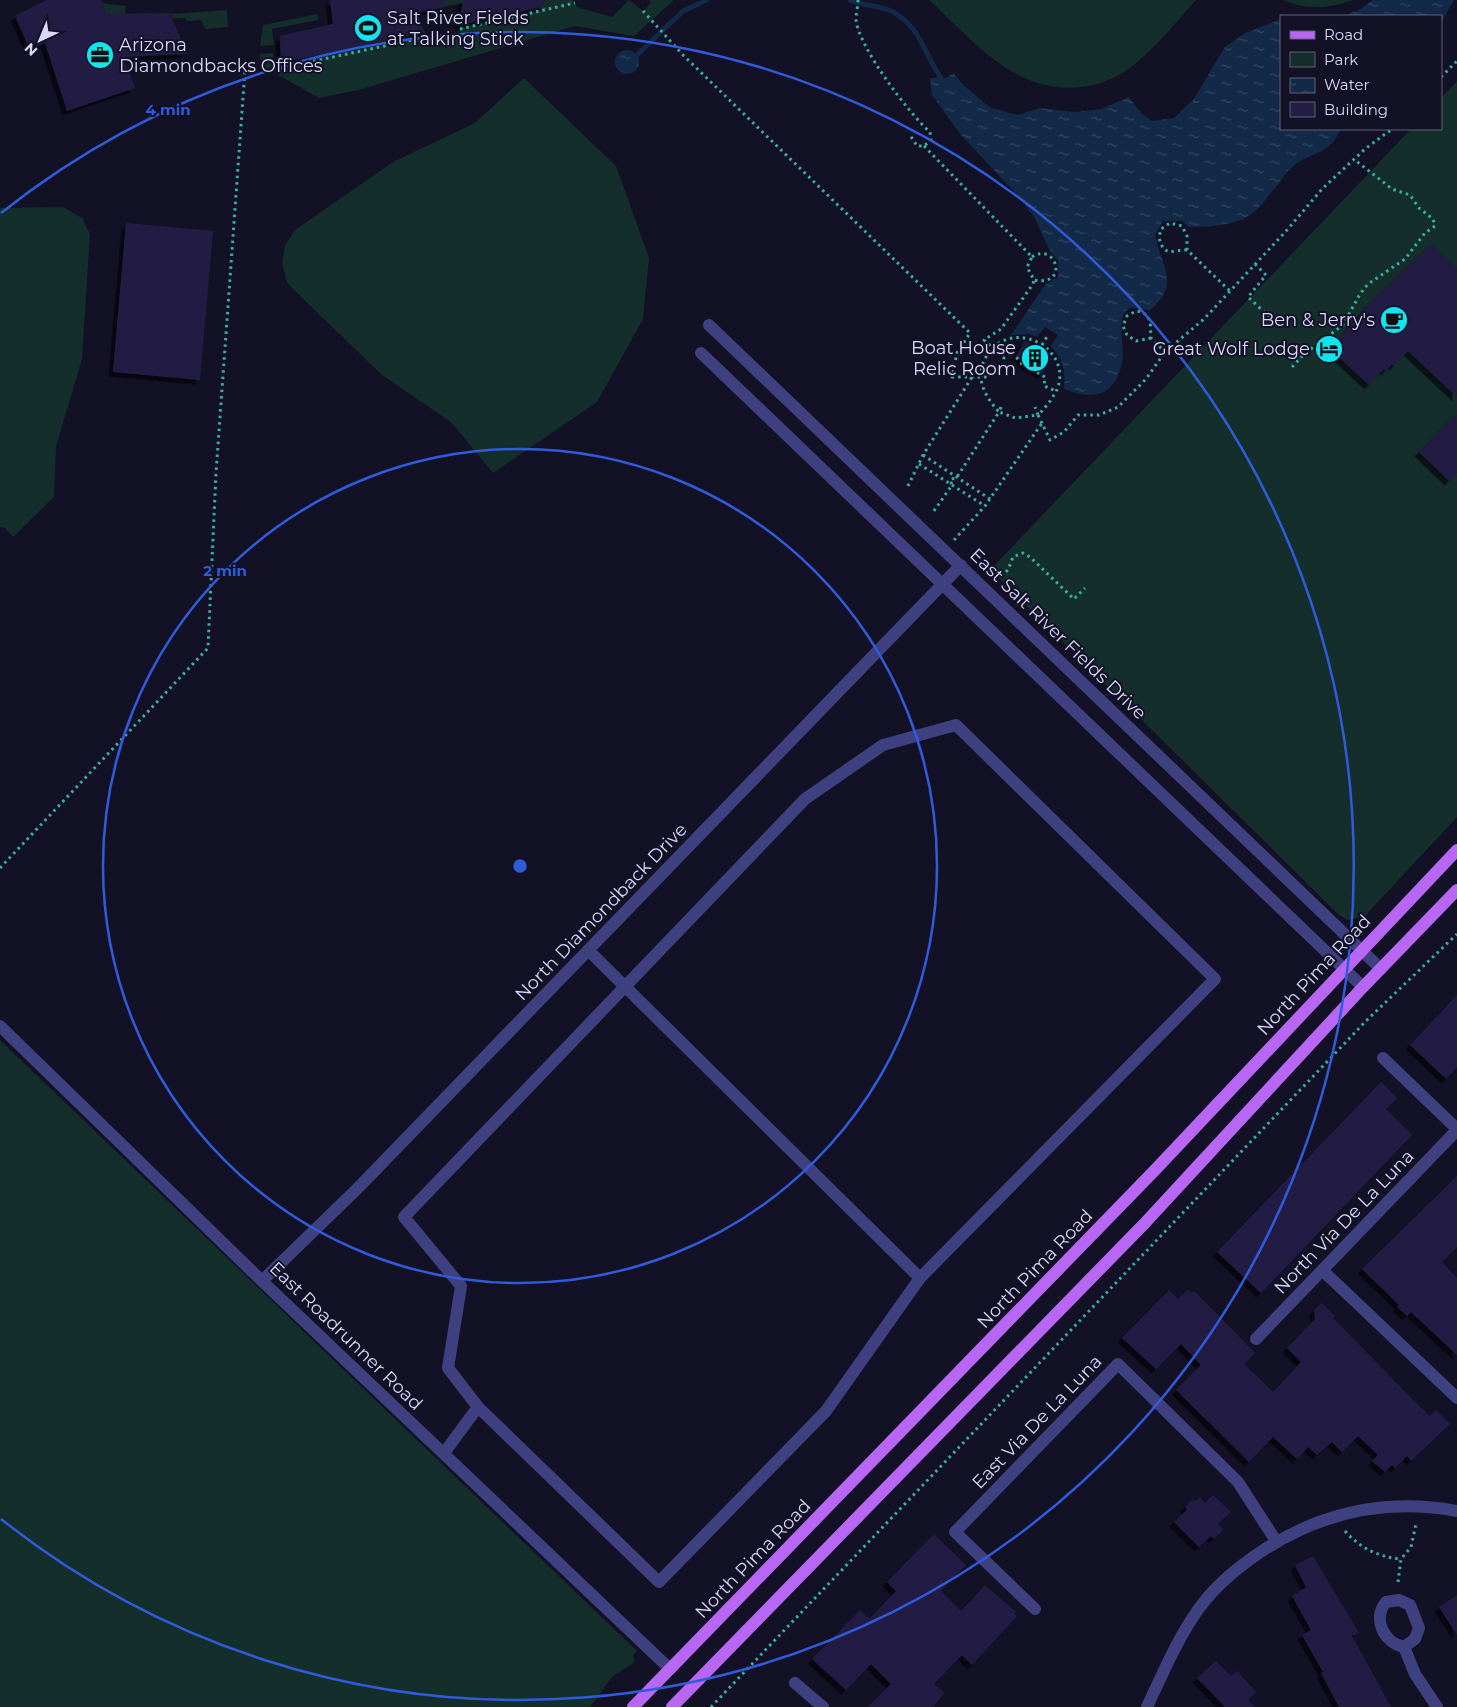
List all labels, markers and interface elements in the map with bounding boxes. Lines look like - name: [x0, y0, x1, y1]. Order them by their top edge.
- place label: Salt River Fields at Talking Stick: [387, 7, 529, 50]
- sports icon: Salt River Fields at Talking Stick: [353, 13, 383, 43]
- north arrow: [15, 15, 65, 65]
- legend: [1280, 15, 1442, 130]
- text: Road: [1324, 25, 1363, 44]
- place label: Arizona Diamondbacks Offices: [119, 34, 323, 77]
- text: N: [21, 39, 41, 60]
- office icon: Arizona Diamondbacks Offices: [85, 40, 115, 70]
- text: Park: [1324, 50, 1358, 69]
- text: Water: [1324, 75, 1370, 94]
- text: 4 min: [145, 100, 191, 119]
- text: Building: [1324, 100, 1388, 119]
- cafe icon: Ben & Jerry's: [1379, 305, 1409, 335]
- place label: Ben & Jerry's: [1261, 309, 1375, 331]
- hotel icon: Great Wolf Lodge: [1314, 334, 1344, 364]
- place label: Boat House Relic Room: [911, 337, 1016, 380]
- place label: Great Wolf Lodge: [1153, 338, 1310, 360]
- building icon: Boat House Relic Room: [1020, 343, 1050, 373]
- street label: East Salt River Fields Drive: [965, 544, 1151, 724]
- text: 2 min: [203, 561, 247, 580]
- street label: North Diamondback Drive: [510, 819, 692, 1005]
- centre of rings: [511, 857, 529, 875]
- street label: North Pima Road: [1252, 910, 1376, 1040]
- street label: North Via De La Luna: [1269, 1145, 1419, 1299]
- street label: North Pima Road: [973, 1205, 1097, 1333]
- street label: East Roadrunner Road: [265, 1257, 427, 1415]
- street label: East Via De La Luna: [967, 1351, 1107, 1493]
- street label: North Pima Road: [691, 1495, 815, 1623]

